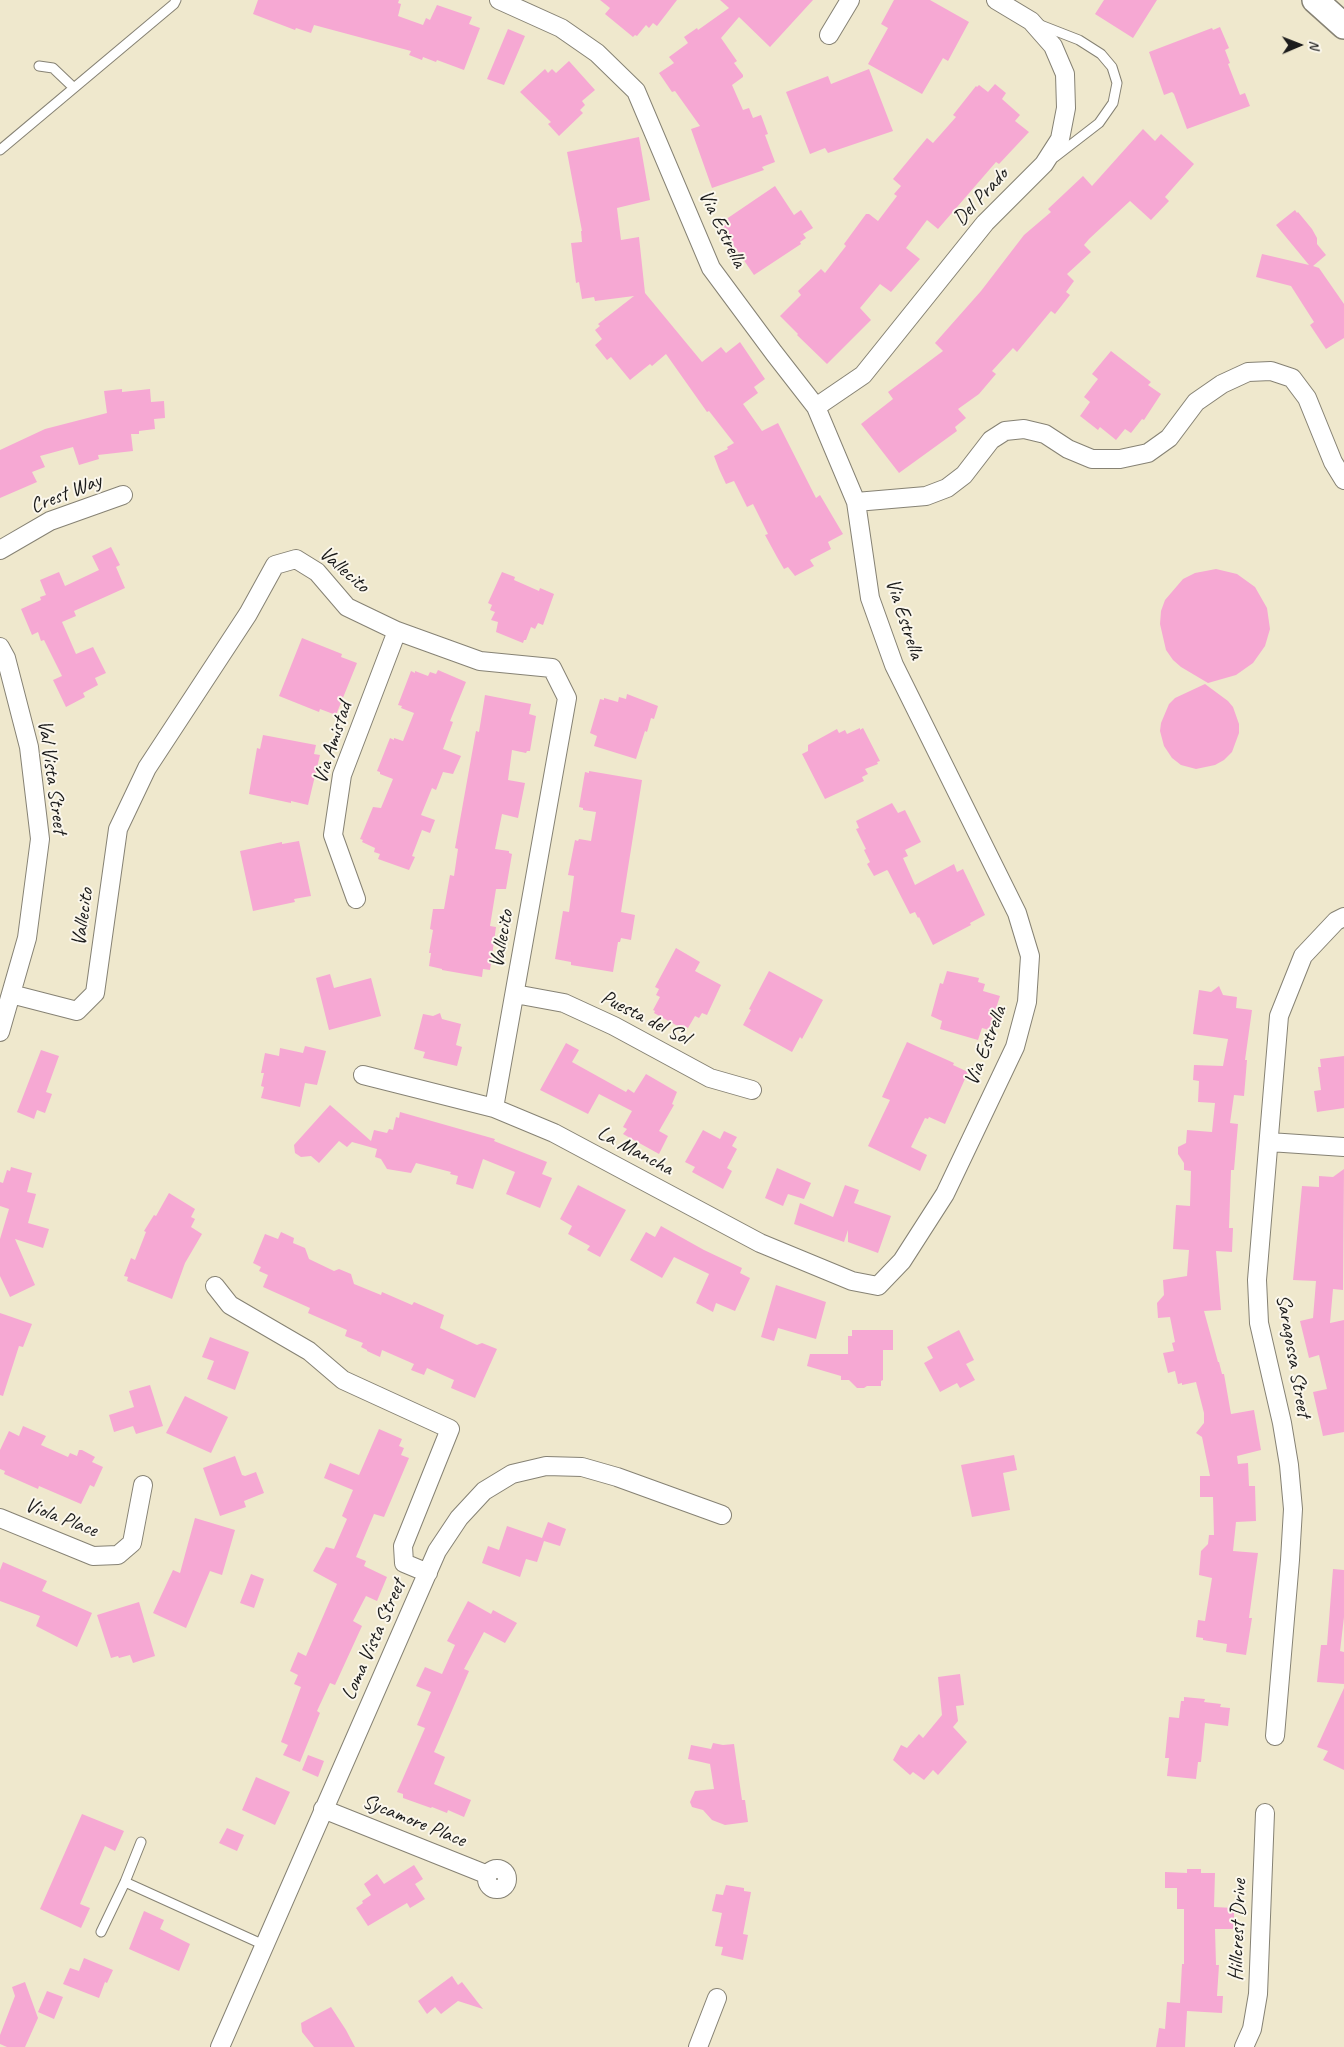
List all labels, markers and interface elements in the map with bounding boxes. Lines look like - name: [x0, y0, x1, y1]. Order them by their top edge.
- north arrow: [1274, 20, 1324, 70]
- text: N: [1306, 40, 1323, 49]
- street label: Del Prado: [948, 163, 1014, 231]
- street label: Via Estrella: [692, 186, 752, 272]
- street label: Crest Way: [27, 468, 105, 520]
- street label: Vallecito: [314, 541, 374, 599]
- street label: Via Estrella: [879, 576, 929, 662]
- street label: Via Amistad: [308, 699, 358, 787]
- street label: Val Vista Street: [32, 718, 72, 836]
- street label: Vallecito: [66, 886, 100, 948]
- street label: Vallecito: [485, 908, 519, 970]
- street label: Puesta del Sol: [596, 985, 694, 1051]
- street label: Via Estrella: [959, 1003, 1013, 1089]
- street label: La Mancha: [593, 1121, 677, 1181]
- street label: Saragossa Street: [1270, 1293, 1316, 1419]
- street label: Viola Place: [21, 1493, 101, 1543]
- street label: Loma Vista Street: [336, 1576, 412, 1704]
- street label: Sycamore Place: [359, 1789, 469, 1853]
- street label: Hillcrest Drive: [1224, 1878, 1252, 1982]

